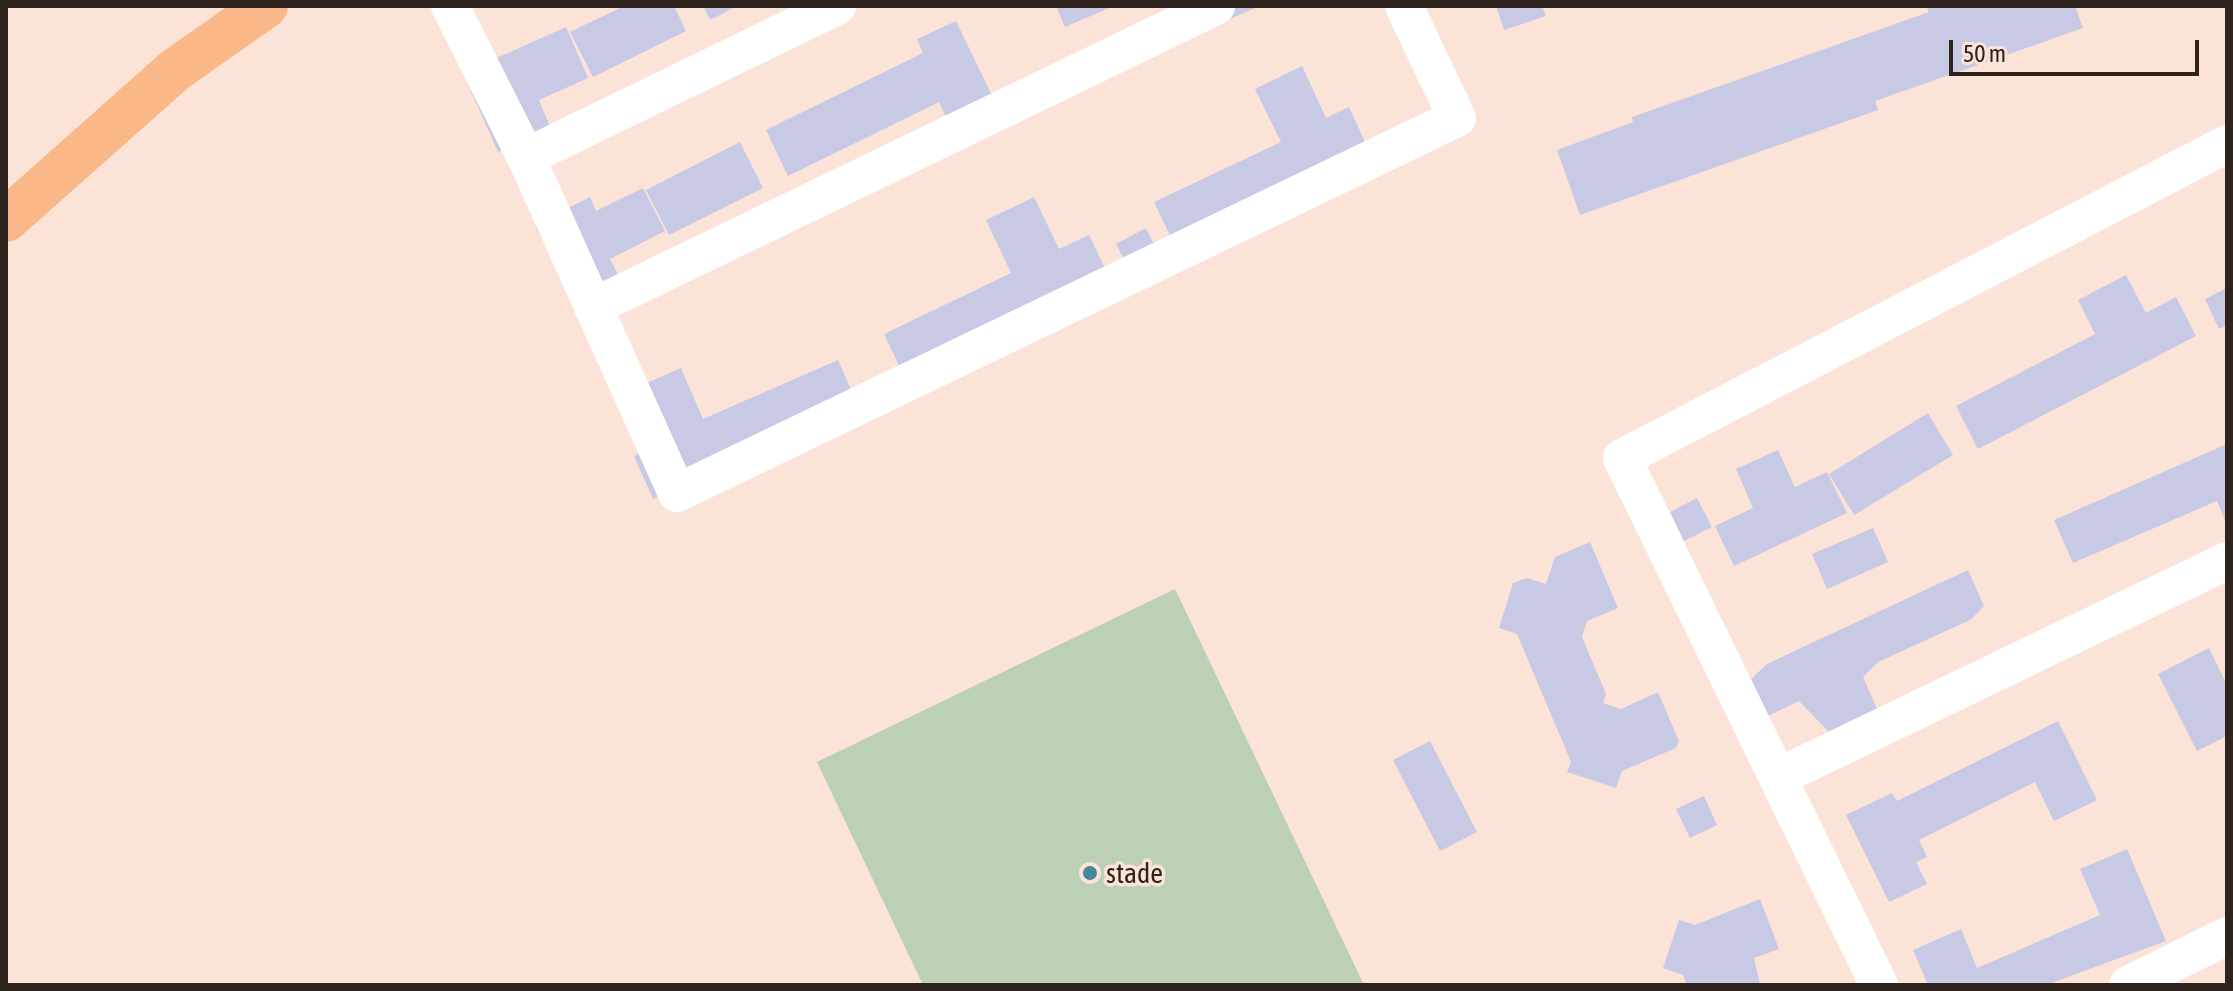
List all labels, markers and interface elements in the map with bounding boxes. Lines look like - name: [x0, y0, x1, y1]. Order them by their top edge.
- scale bar: [1953, 24, 2203, 74]
- text: 50 m: [1963, 40, 2006, 67]
- place label: stade: [1106, 856, 1163, 890]
- marker: stade: [1081, 864, 1099, 882]

